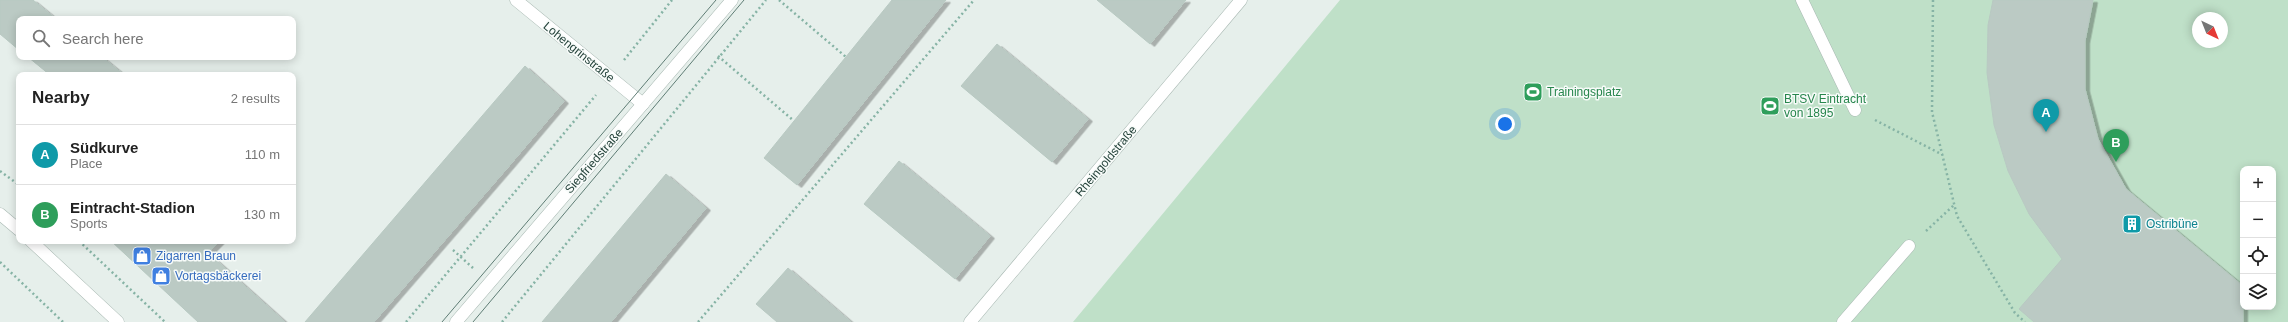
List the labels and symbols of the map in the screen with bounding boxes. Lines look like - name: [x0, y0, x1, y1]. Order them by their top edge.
- north arrow: [2192, 12, 2228, 48]
- street label: Lohengrinstraße: [541, 19, 618, 85]
- sports icon: Trainingsplatz: [1522, 81, 1544, 103]
- place label: Trainingsplatz: [1547, 85, 1621, 99]
- place label: BTSV Eintracht von 1895: [1784, 92, 1867, 120]
- sports icon: BTSV Eintracht von 1895: [1759, 95, 1781, 117]
- pin: A: [2033, 99, 2059, 132]
- your location: [1495, 114, 1515, 134]
- street label: Rheingoldstraße: [1072, 123, 1140, 199]
- street label: Siegfriedstraße: [562, 125, 626, 196]
- pin: B: [2103, 129, 2129, 162]
- building icon: Ostribüne: [2121, 213, 2143, 235]
- place label: Ostribüne: [2146, 217, 2198, 231]
- shop icon: Zigarren Braun: [131, 245, 153, 267]
- place label: Zigarren Braun: [156, 249, 236, 263]
- shop icon: Vortagsbäckerei: [150, 265, 172, 287]
- place label: Vortagsbäckerei: [175, 269, 261, 283]

